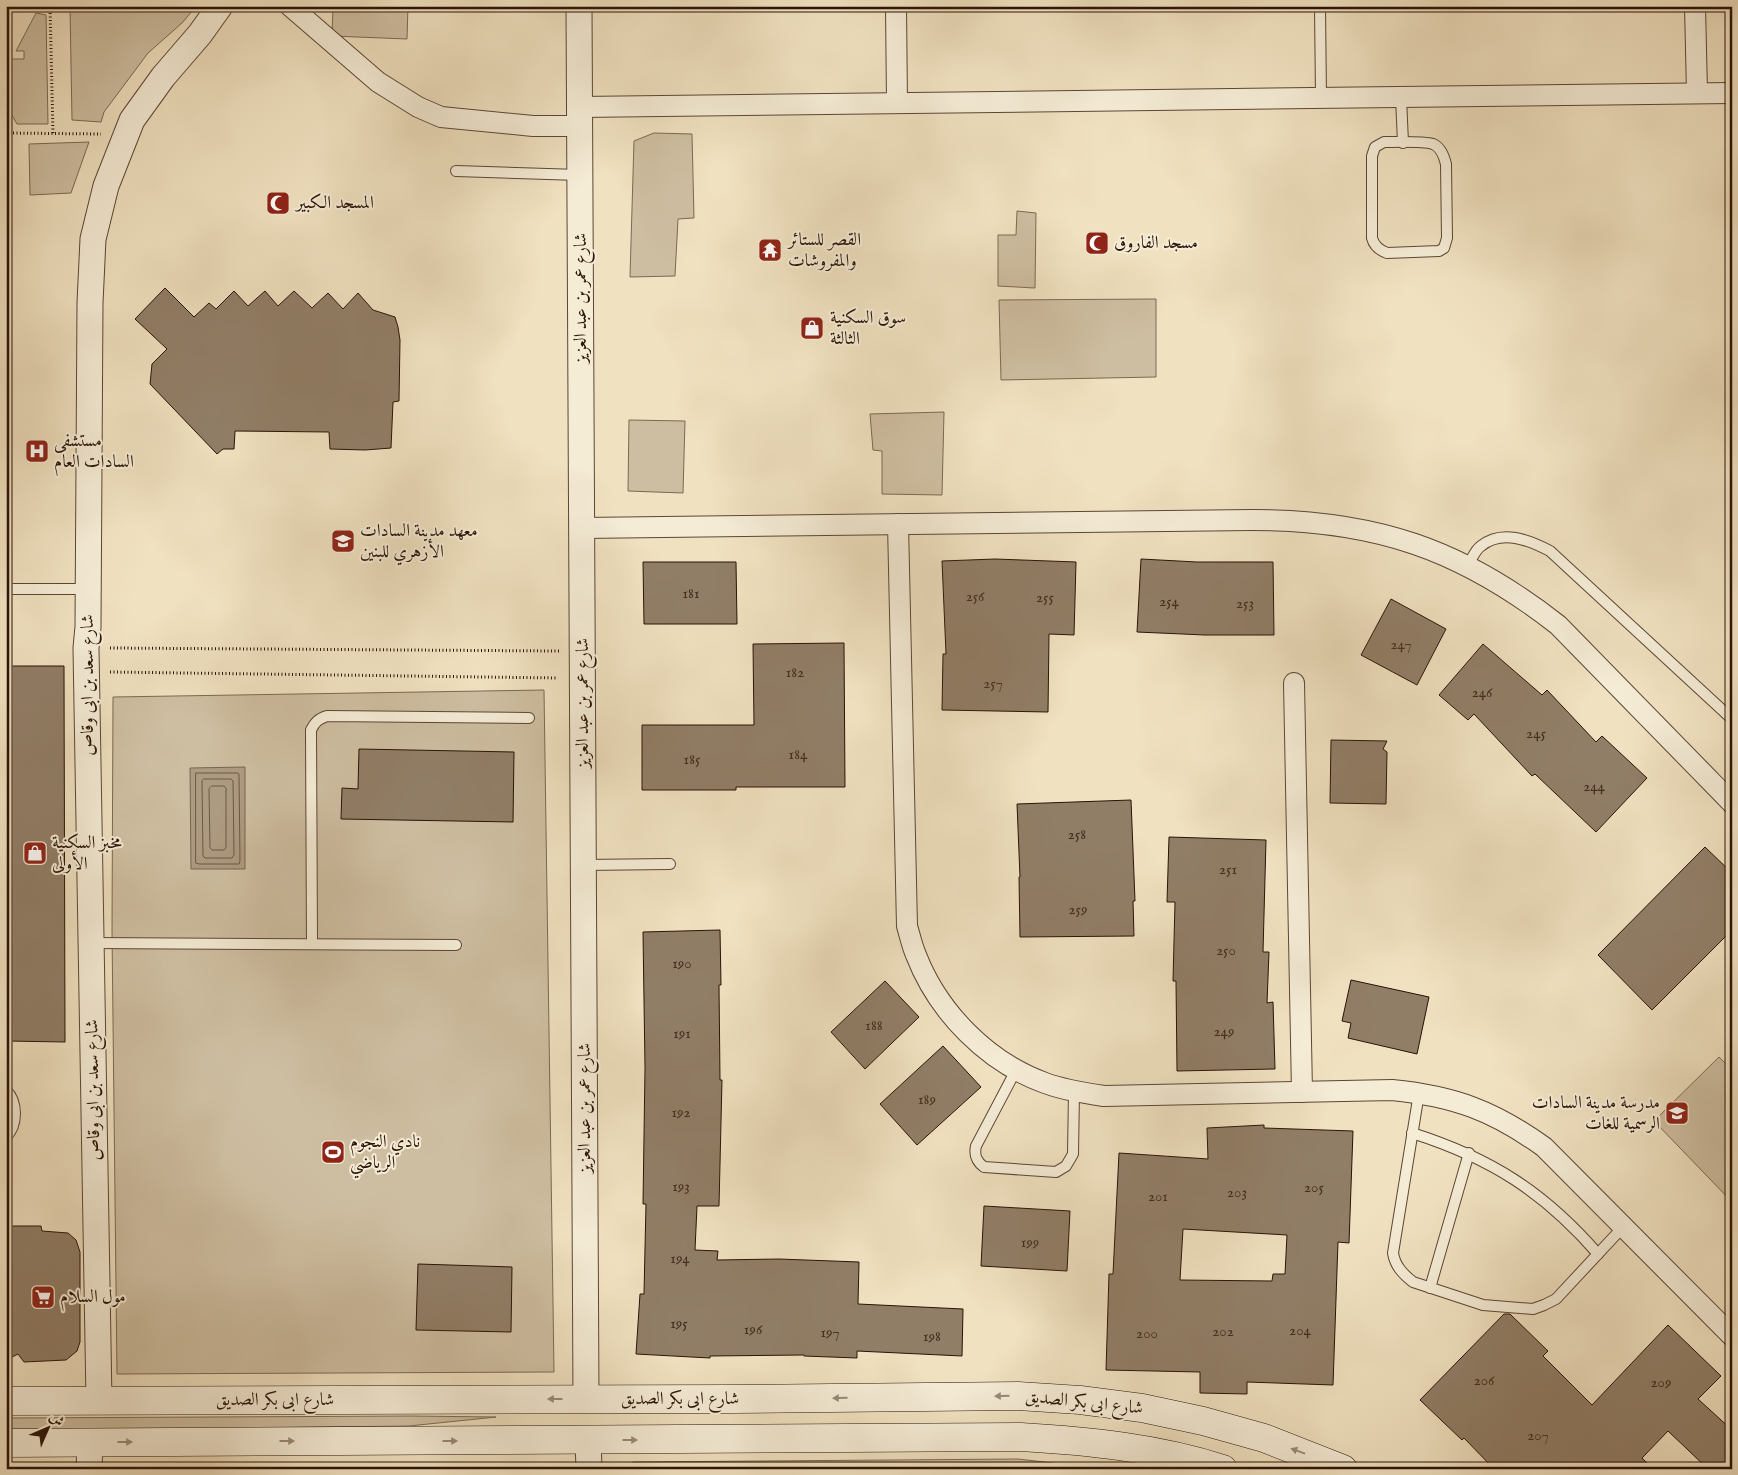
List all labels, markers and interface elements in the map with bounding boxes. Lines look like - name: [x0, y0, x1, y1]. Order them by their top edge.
- mosque icon: المسجد الكبير: [265, 190, 291, 216]
- place label: المسجد الكبير: [294, 192, 374, 215]
- place label: القصر للستائر والمفروشات: [786, 229, 861, 273]
- mosque icon: مسجد الفاروق: [1084, 230, 1110, 256]
- place label: مسجد الفاروق: [1114, 232, 1198, 255]
- street label: شارع عمر بن عبد العزيز: [570, 233, 595, 365]
- temple icon: القصر للستائر والمفروشات: [757, 237, 783, 263]
- place label: سوق السكنية الثالثة: [830, 307, 906, 351]
- shop icon: سوق السكنية الثالثة: [799, 315, 825, 341]
- place label: مستشفى السادات العام: [54, 430, 134, 477]
- hospital icon: مستشفى السادات العام: [24, 438, 50, 464]
- place label: معهد مدينة السادات الأزهري للبنين: [360, 520, 478, 566]
- school or university icon: معهد مدينة السادات الأزهري للبنين: [330, 528, 356, 554]
- house number: 181: [682, 584, 700, 603]
- house number: 256: [966, 587, 985, 606]
- house number: 255: [1036, 588, 1054, 607]
- house number: 254: [1159, 592, 1180, 611]
- house number: 253: [1236, 594, 1254, 613]
- street label: شارع سعد بن ابى وقاص: [77, 614, 102, 756]
- house number: 247: [1391, 635, 1411, 654]
- street label: شارع عمر بن عبد العزيز: [572, 638, 597, 770]
- house number: 182: [786, 663, 804, 682]
- house number: 257: [983, 674, 1003, 693]
- house number: 246: [1472, 683, 1493, 702]
- house number: 245: [1526, 724, 1546, 743]
- house number: 184: [789, 745, 808, 764]
- house number: 185: [684, 750, 701, 769]
- house number: 244: [1583, 777, 1606, 796]
- house number: 258: [1068, 825, 1086, 844]
- place label: مخبز السكنية الأولى: [52, 832, 122, 876]
- shop icon: مخبز السكنية الأولى: [22, 840, 48, 866]
- house number: 251: [1219, 860, 1237, 879]
- house number: 259: [1069, 900, 1087, 919]
- house number: 250: [1216, 941, 1236, 960]
- house number: 190: [672, 954, 692, 973]
- house number: 188: [865, 1016, 883, 1035]
- street label: شارع سعد بن ابى وقاص: [81, 1019, 109, 1161]
- house number: 249: [1214, 1022, 1234, 1041]
- house number: 191: [673, 1024, 691, 1043]
- street label: شارع عمر بن عبد العزيز: [574, 1043, 599, 1175]
- house number: 189: [918, 1090, 936, 1109]
- place label: مدرسة مدينة السادات الرسمية للغات: [1532, 1092, 1660, 1136]
- school or university icon: مدرسة مدينة السادات الرسمية للغات: [1664, 1100, 1690, 1126]
- house number: 192: [671, 1103, 691, 1122]
- place label: نادي النجوم الرياضي: [350, 1131, 420, 1179]
- sports icon: نادي النجوم الرياضي: [320, 1139, 346, 1165]
- house number: 193: [672, 1177, 690, 1196]
- house number: 205: [1304, 1178, 1324, 1197]
- house number: 203: [1227, 1183, 1247, 1202]
- house number: 201: [1148, 1187, 1168, 1206]
- house number: 199: [1021, 1233, 1039, 1252]
- house number: 194: [670, 1249, 690, 1268]
- supermarket icon: مول السلام: [30, 1284, 56, 1310]
- place label: مول السلام: [60, 1286, 126, 1312]
- house number: 195: [670, 1314, 688, 1333]
- house number: 196: [744, 1320, 763, 1339]
- house number: 204: [1289, 1321, 1312, 1340]
- house number: 202: [1212, 1322, 1234, 1341]
- house number: 197: [820, 1323, 840, 1342]
- house number: 200: [1136, 1324, 1158, 1343]
- house number: 198: [923, 1327, 941, 1346]
- house number: 206: [1474, 1371, 1495, 1390]
- house number: 209: [1651, 1373, 1671, 1392]
- street label: شارع ابى بكر الصديق: [1024, 1385, 1144, 1423]
- street label: شارع ابى بكر الصديق: [621, 1388, 739, 1413]
- street label: شارع ابى بكر الصديق: [216, 1389, 334, 1414]
- one-way arrow: [994, 1392, 1010, 1400]
- one-way arrow: [831, 1394, 847, 1402]
- one-way arrow: [546, 1395, 562, 1403]
- north arrow: [22, 1402, 72, 1452]
- text: ش: [45, 1408, 68, 1431]
- house number: 207: [1527, 1426, 1549, 1445]
- one-way arrow: [442, 1436, 458, 1444]
- one-way arrow: [622, 1436, 638, 1444]
- one-way arrow: [280, 1437, 296, 1445]
- one-way arrow: [117, 1438, 133, 1446]
- one-way arrow: [1290, 1447, 1305, 1455]

